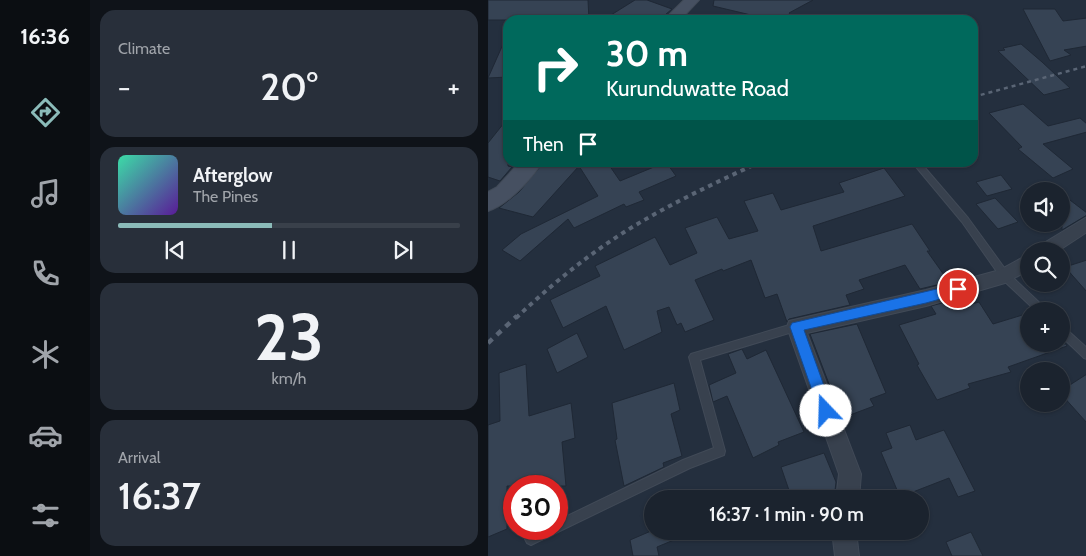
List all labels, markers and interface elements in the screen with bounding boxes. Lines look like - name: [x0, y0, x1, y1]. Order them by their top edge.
- text: 16:36: [20, 23, 70, 50]
- text: 30 m: [606, 32, 688, 75]
- icon: right: [523, 35, 588, 100]
- text: Climate: [118, 39, 170, 58]
- text: 20°: [260, 63, 318, 110]
- text: −: [118, 70, 130, 104]
- text: +: [448, 70, 460, 104]
- text: Kurunduwatte Road: [606, 75, 789, 102]
- icon: directions: [28, 95, 63, 130]
- icon: arrive: [574, 130, 602, 158]
- text: Then: [523, 133, 564, 156]
- text: Afterglow: [193, 164, 273, 187]
- icon: music: [28, 176, 63, 211]
- map controls: [1020, 182, 1070, 412]
- button: sound: [1020, 182, 1070, 232]
- text: The Pines: [193, 187, 258, 206]
- icon: previous: [161, 236, 189, 264]
- icon: pause: [275, 236, 303, 264]
- icon: next: [389, 236, 417, 264]
- button: search: [1020, 242, 1070, 292]
- icon: phone: [28, 256, 63, 291]
- pin: [937, 268, 979, 310]
- icon: arrive: [944, 275, 972, 303]
- text: 23: [254, 297, 324, 376]
- button: +: [1020, 302, 1070, 352]
- icon: climate: [28, 337, 63, 372]
- button: −: [1020, 362, 1070, 412]
- text: km/h: [271, 369, 307, 388]
- position arrow: [799, 384, 851, 436]
- icon: car: [28, 418, 63, 453]
- text: Arrival: [118, 448, 161, 467]
- text: 16:37: [118, 472, 201, 519]
- speed limit sign: 30: [503, 475, 568, 540]
- icon: filters: [28, 498, 63, 533]
- text: 16:37 · 1 min · 90 m: [709, 503, 864, 526]

